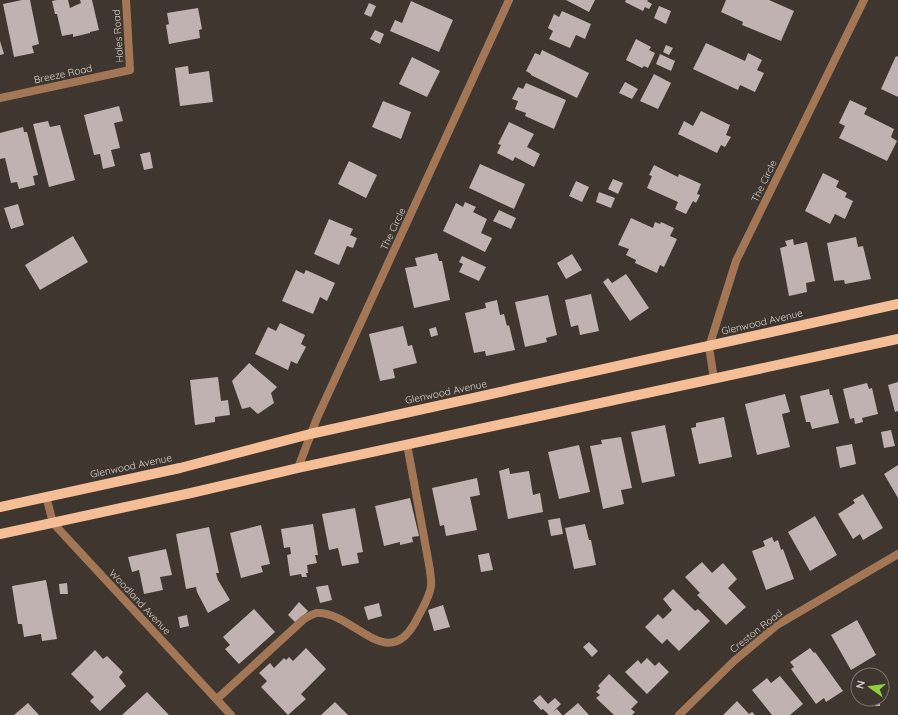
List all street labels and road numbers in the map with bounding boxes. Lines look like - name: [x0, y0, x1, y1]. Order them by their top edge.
- street label: Hales Road: [110, 9, 126, 63]
- street label: Breeze Road: [33, 61, 93, 87]
- street label: The Circle: [748, 157, 780, 204]
- street label: The Circle: [378, 205, 409, 252]
- street label: Glenwood Avenue: [720, 306, 804, 338]
- street label: Glenwood Avenue: [404, 377, 488, 407]
- street label: Glenwood Avenue: [89, 451, 173, 481]
- street label: Woodland Avenue: [106, 567, 174, 638]
- street label: Creston Road: [727, 606, 785, 656]

